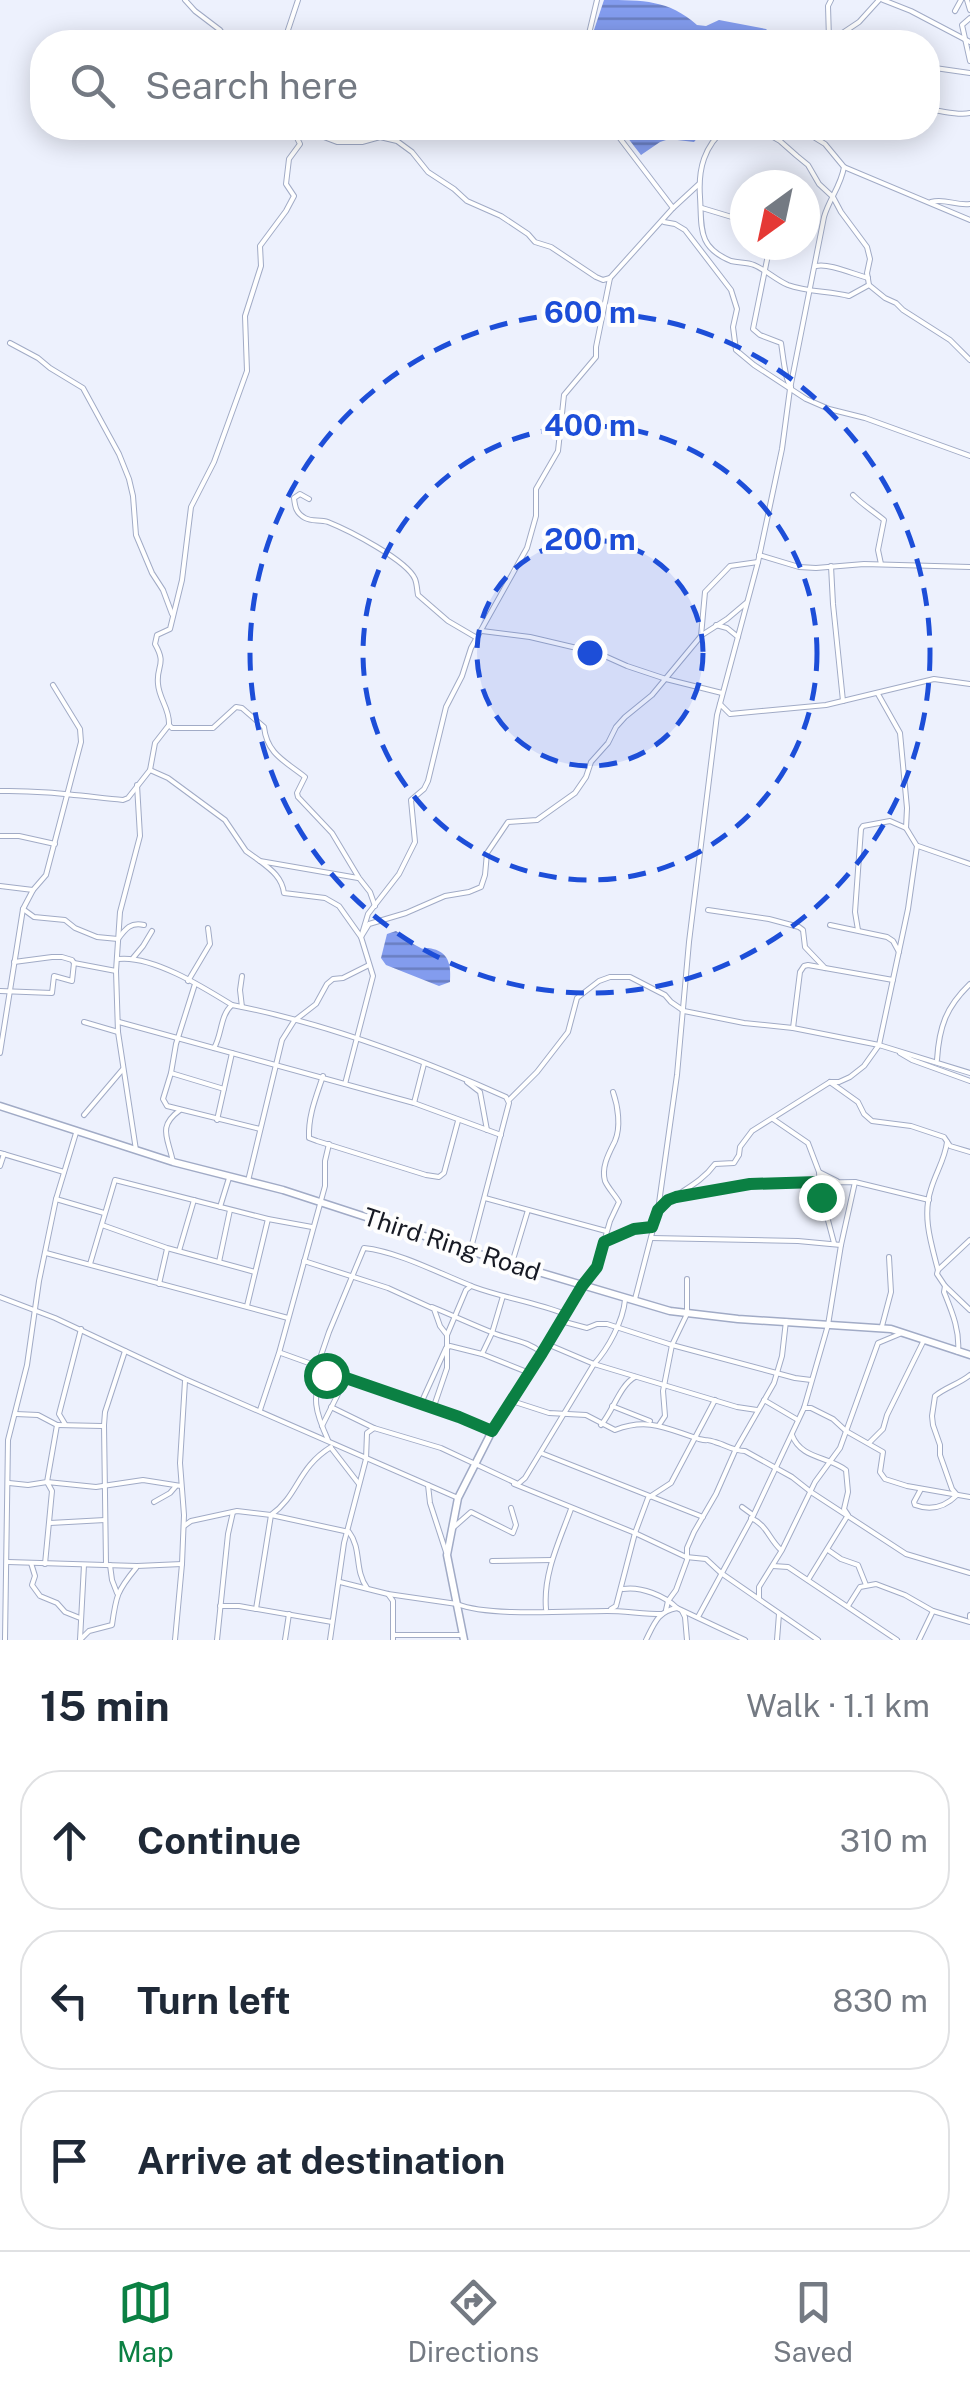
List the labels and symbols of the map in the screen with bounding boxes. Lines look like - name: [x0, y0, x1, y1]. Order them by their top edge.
- north arrow: [730, 170, 820, 260]
- text: 600 m: [544, 294, 636, 330]
- text: 400 m: [544, 407, 636, 443]
- text: 200 m: [544, 521, 636, 557]
- centre of rings: [572, 635, 608, 671]
- route end: [799, 1175, 845, 1221]
- street label: Third Ring Road: [360, 1201, 544, 1287]
- route start: [304, 1353, 350, 1399]

